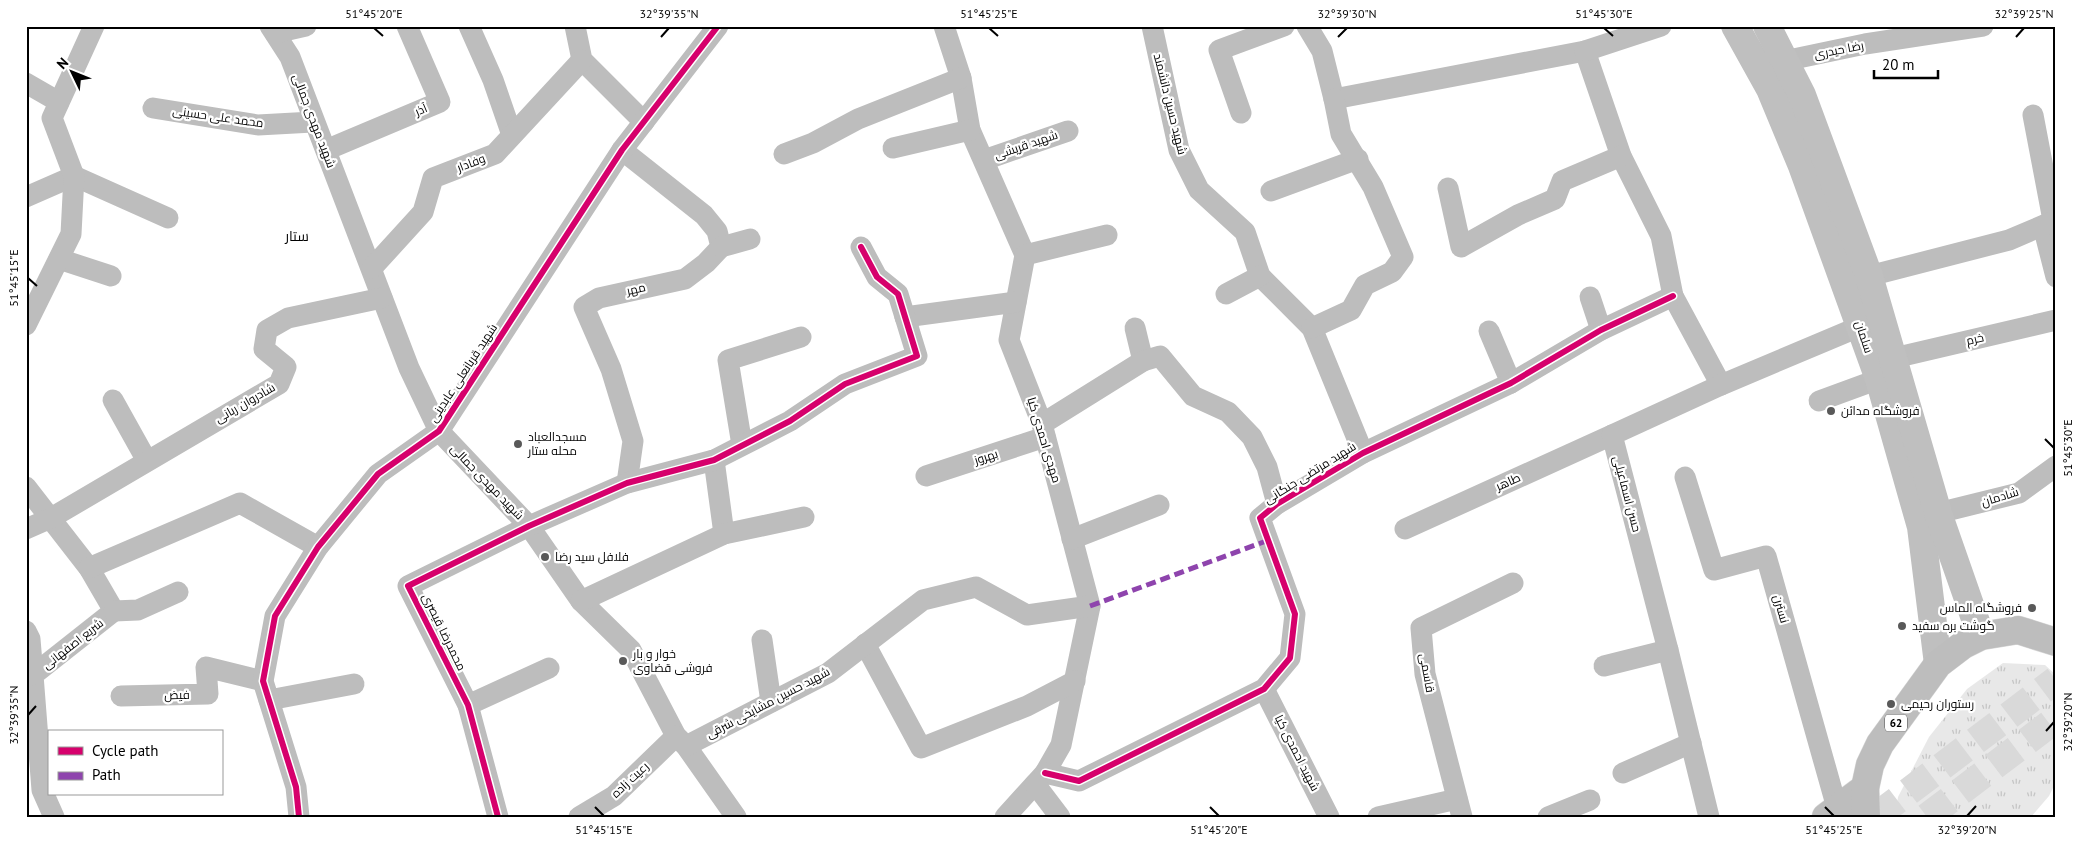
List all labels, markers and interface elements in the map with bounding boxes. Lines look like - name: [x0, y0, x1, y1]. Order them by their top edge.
- text: 51°45'20"E: [345, 6, 403, 21]
- text: 32°39'35"N: [639, 6, 699, 21]
- text: 51°45'25"E: [960, 6, 1018, 21]
- text: 32°39'30"N: [1317, 6, 1377, 21]
- text: 51°45'30"E: [1575, 6, 1633, 21]
- text: 32°39'25"N: [1994, 6, 2054, 21]
- street label: رضا حیدری: [1813, 37, 1865, 62]
- north arrow: [48, 48, 98, 98]
- scale bar: [1874, 48, 1938, 80]
- street label: شهید حسین دانشمند: [1151, 52, 1190, 156]
- text: N: [53, 54, 72, 73]
- text: 20 m: [1882, 55, 1915, 74]
- street label: شهید مهدی جمالی: [290, 72, 339, 170]
- street label: آذر: [411, 100, 430, 119]
- street label: محمد علی حسینی: [172, 103, 265, 130]
- street label: شهید قریشی: [992, 127, 1060, 162]
- street label: وفادار: [453, 150, 487, 175]
- district label: ستار: [284, 227, 309, 245]
- text: 51°45'15"E: [6, 249, 21, 307]
- street label: مهر: [624, 279, 647, 298]
- street label: سلمان: [1852, 319, 1877, 355]
- street label: شهید قربانعلی عابدینی: [425, 321, 500, 425]
- street label: خرم: [1965, 329, 1985, 349]
- street label: شادروان ربانی: [212, 379, 278, 426]
- street label: مهدی احمدی کیا: [1024, 395, 1065, 485]
- place label: فروشگاه مدائن: [1841, 403, 1920, 418]
- marker: فروشگاه مدائن: [1825, 405, 1837, 417]
- text: 51°45'30"E: [2060, 419, 2075, 477]
- place label: مسجدالعباد محله ستار: [527, 429, 587, 458]
- marker: مسجدالعباد محله ستار: [512, 438, 524, 450]
- street label: شهید مرتضی چنگانی: [1261, 438, 1360, 509]
- street label: شهید مهدی جمالی: [448, 441, 527, 523]
- street label: بهروز: [971, 446, 1000, 468]
- street label: حسن اسماعیلی: [1610, 454, 1645, 534]
- street label: طاهر: [1492, 469, 1523, 494]
- street label: شادمان: [1979, 484, 2021, 509]
- place label: فلافل سید رضا: [555, 549, 629, 564]
- marker: فلافل سید رضا: [539, 551, 551, 563]
- street label: محمدرضا قیصری: [419, 591, 470, 673]
- street label: نسترن: [1770, 593, 1793, 625]
- place label: فروشگاه الماس: [1940, 600, 2022, 615]
- marker: فروشگاه الماس: [2026, 602, 2038, 614]
- street label: شریع اصفهانی: [39, 615, 107, 673]
- place label: گوشت بره سفید: [1912, 618, 1995, 633]
- marker: گوشت بره سفید: [1896, 620, 1908, 632]
- place label: خوار و بار فروشی قضاوی: [632, 646, 713, 675]
- street label: قاسمی: [1417, 652, 1438, 694]
- marker: خوار و بار فروشی قضاوی: [617, 655, 629, 667]
- street label: شهید حسین مشایخی شرقی: [703, 664, 832, 742]
- text: 32°39'35"N: [6, 685, 21, 745]
- street label: فیض: [164, 687, 190, 702]
- text: 32°39'20"N: [2060, 692, 2075, 752]
- place label: رستوران رحیمی: [1901, 696, 1974, 711]
- marker: رستوران رحیمی: [1885, 698, 1897, 710]
- street label: شهید احمدی کیا: [1272, 712, 1323, 794]
- road number: 62: [1885, 714, 1907, 731]
- legend: [48, 730, 222, 796]
- text: Cycle path: [92, 741, 158, 760]
- street label: رعیت زاده: [608, 758, 652, 801]
- text: Path: [92, 765, 121, 784]
- text: 51°45'15"E: [575, 822, 633, 837]
- text: 51°45'20"E: [1190, 822, 1248, 837]
- text: 51°45'25"E: [1805, 822, 1863, 837]
- text: 32°39'20"N: [1937, 822, 1997, 837]

